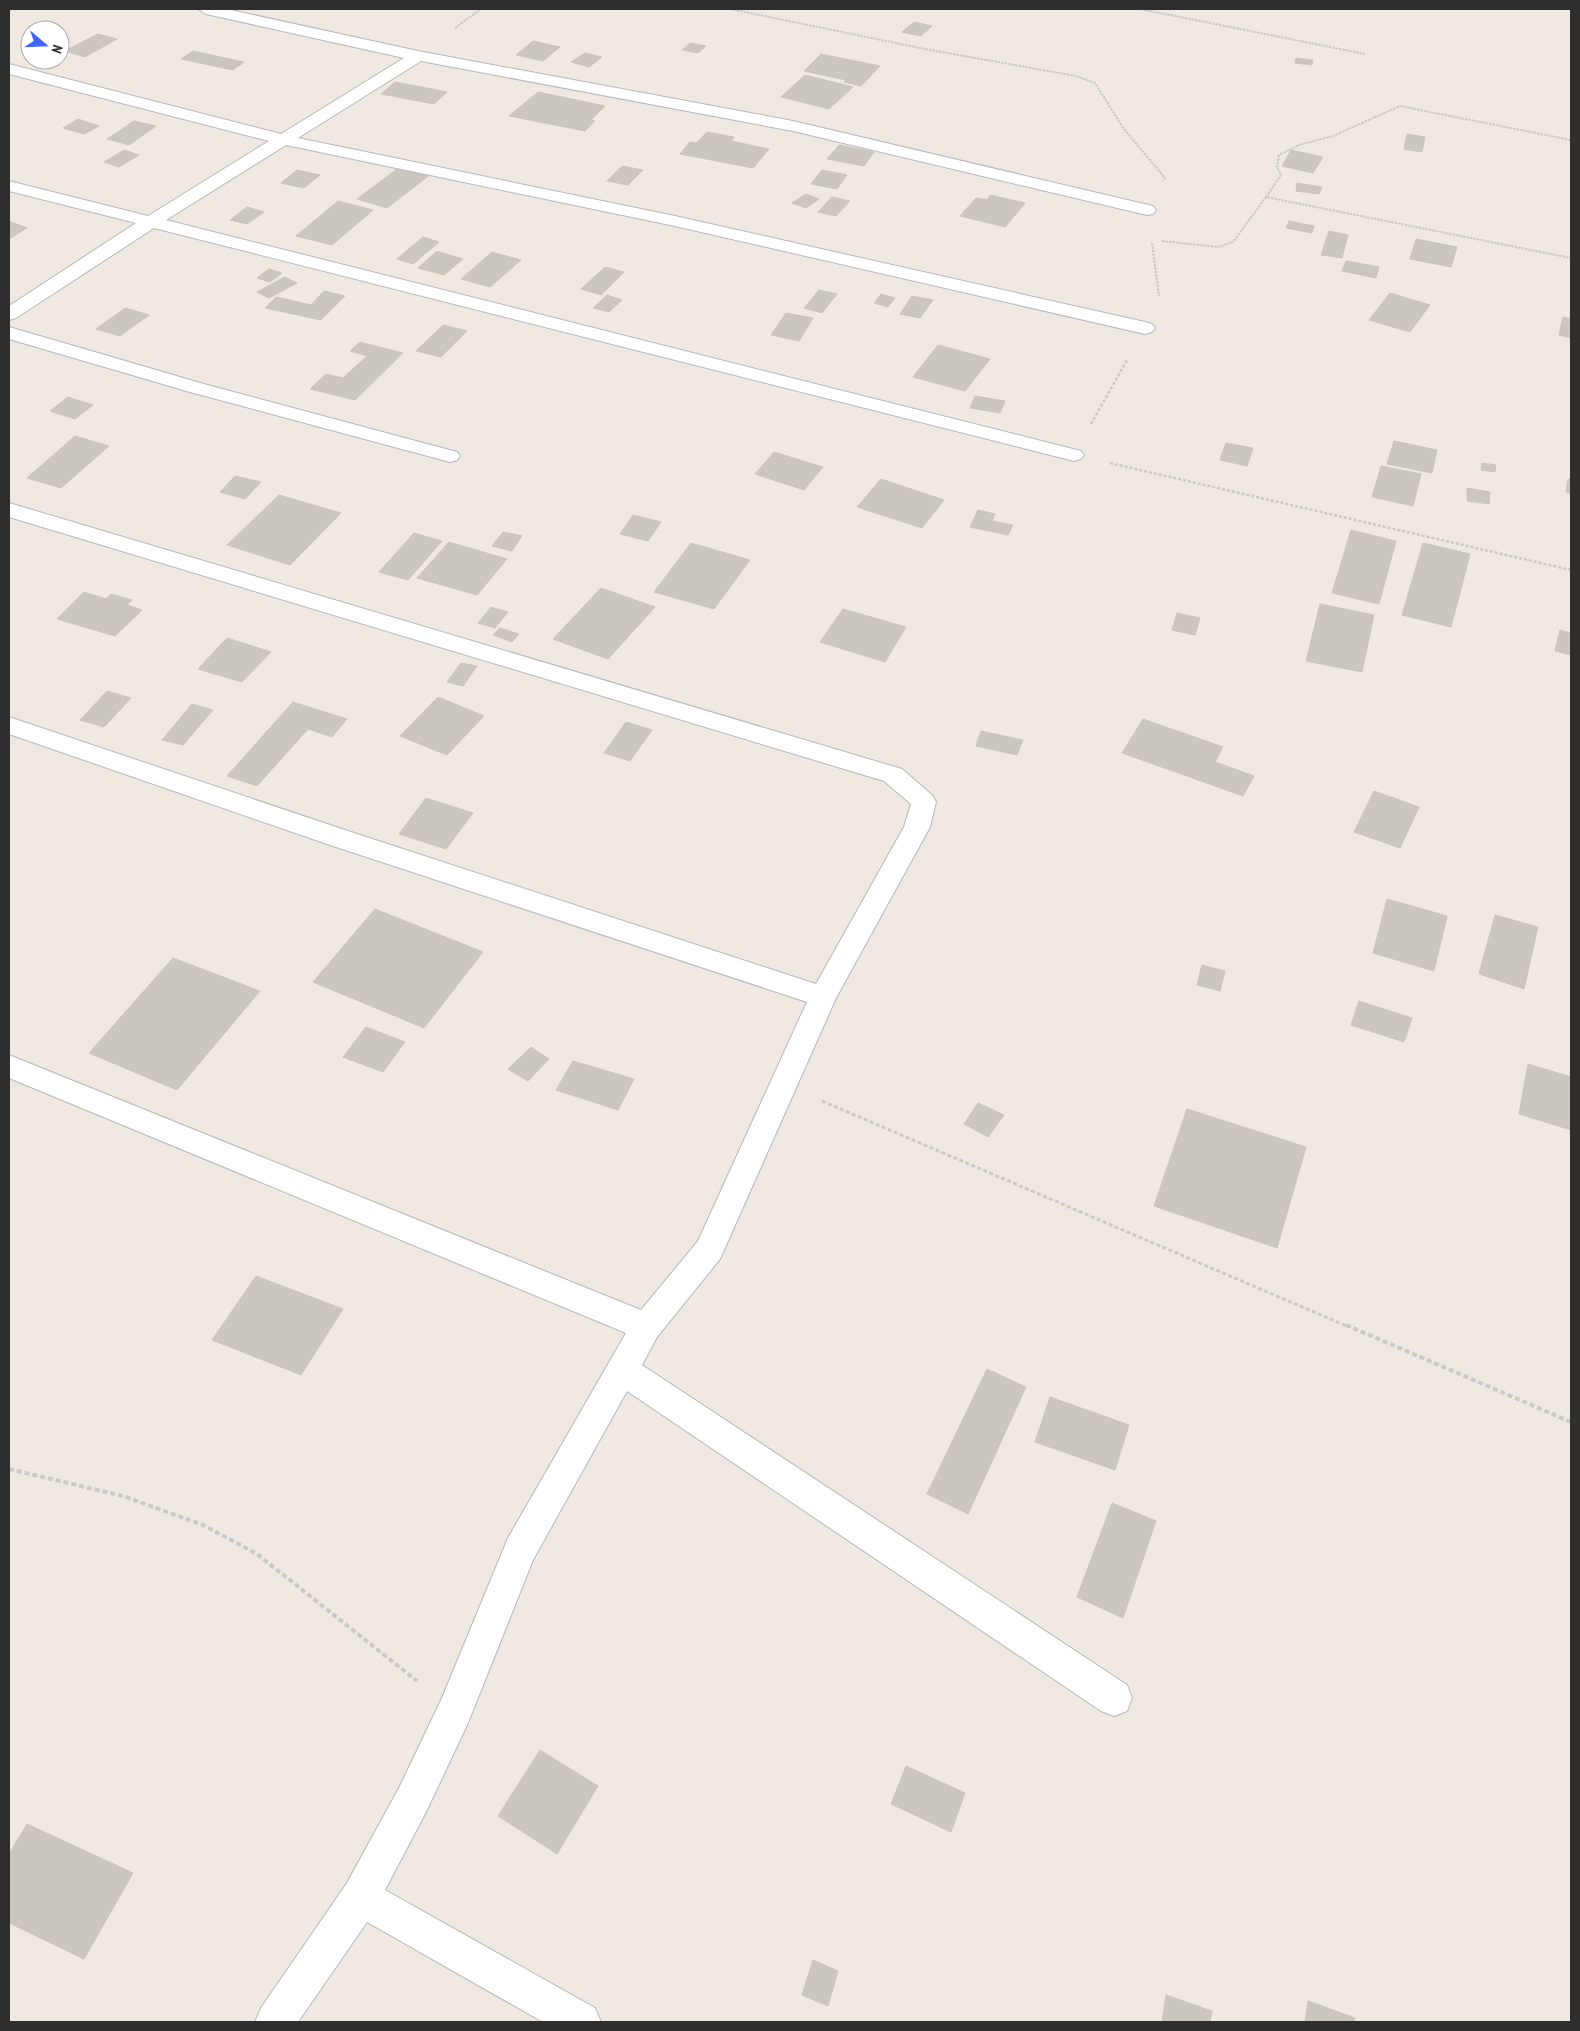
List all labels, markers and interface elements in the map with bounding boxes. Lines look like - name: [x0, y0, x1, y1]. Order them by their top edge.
- north arrow: [20, 20, 70, 70]
- text: N: [48, 43, 67, 56]

